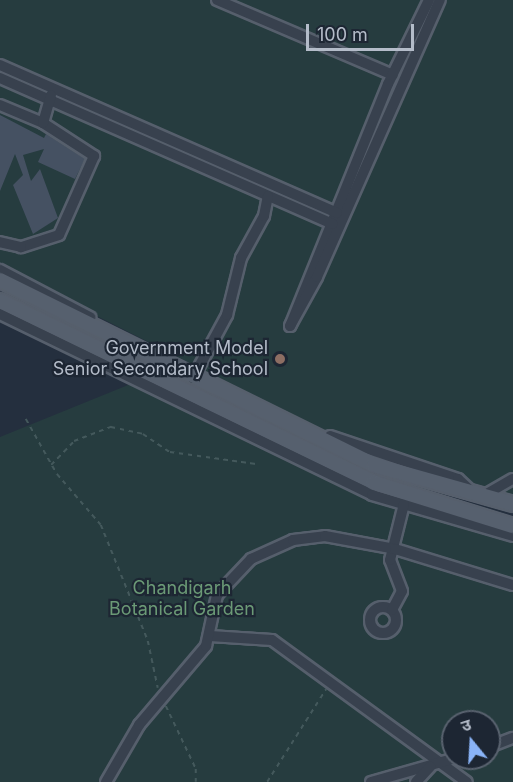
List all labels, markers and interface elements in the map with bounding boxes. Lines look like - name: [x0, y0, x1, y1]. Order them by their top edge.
- scale bar: [309, 12, 417, 50]
- text: 100 m: [317, 24, 368, 45]
- place label: Government Model Senior Secondary School: [53, 338, 268, 380]
- marker: Government Model Senior Secondary School: [273, 352, 287, 366]
- park label: Chandigarh Botanical Garden: [109, 578, 255, 620]
- north arrow: [441, 710, 501, 770]
- text: उ: [459, 714, 474, 736]

